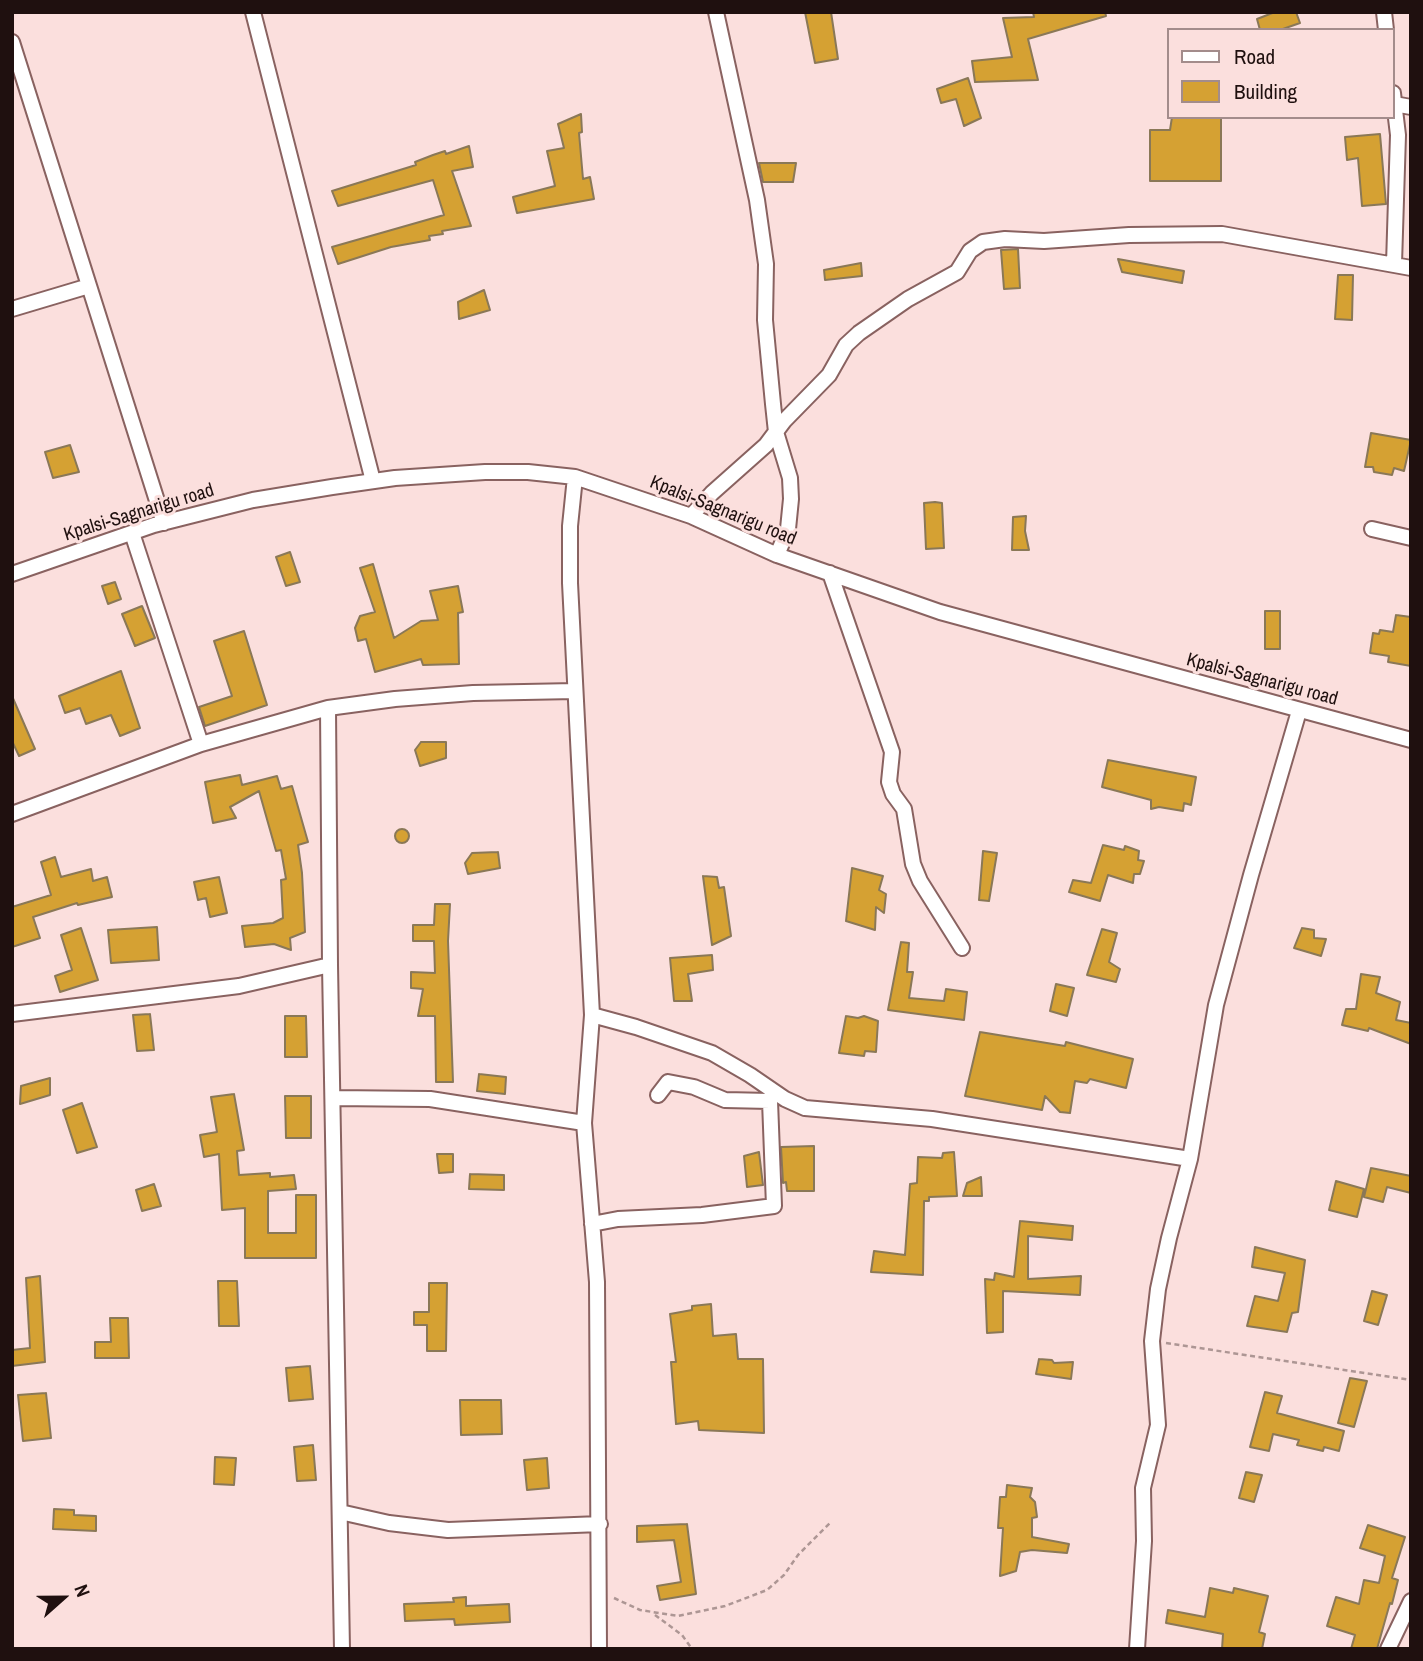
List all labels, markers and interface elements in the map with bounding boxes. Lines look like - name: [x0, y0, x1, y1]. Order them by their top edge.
- legend: [1168, 28, 1395, 119]
- text: Road: [1234, 42, 1275, 71]
- text: Building: [1234, 77, 1297, 106]
- street label: Kpalsi-Sagnarigu road: [646, 471, 800, 551]
- street label: Kpalsi-Sagnarigu road: [61, 479, 217, 547]
- street label: Kpalsi-Sagnarigu road: [1184, 649, 1340, 711]
- north arrow: [28, 1563, 98, 1633]
- text: N: [68, 1581, 97, 1600]

